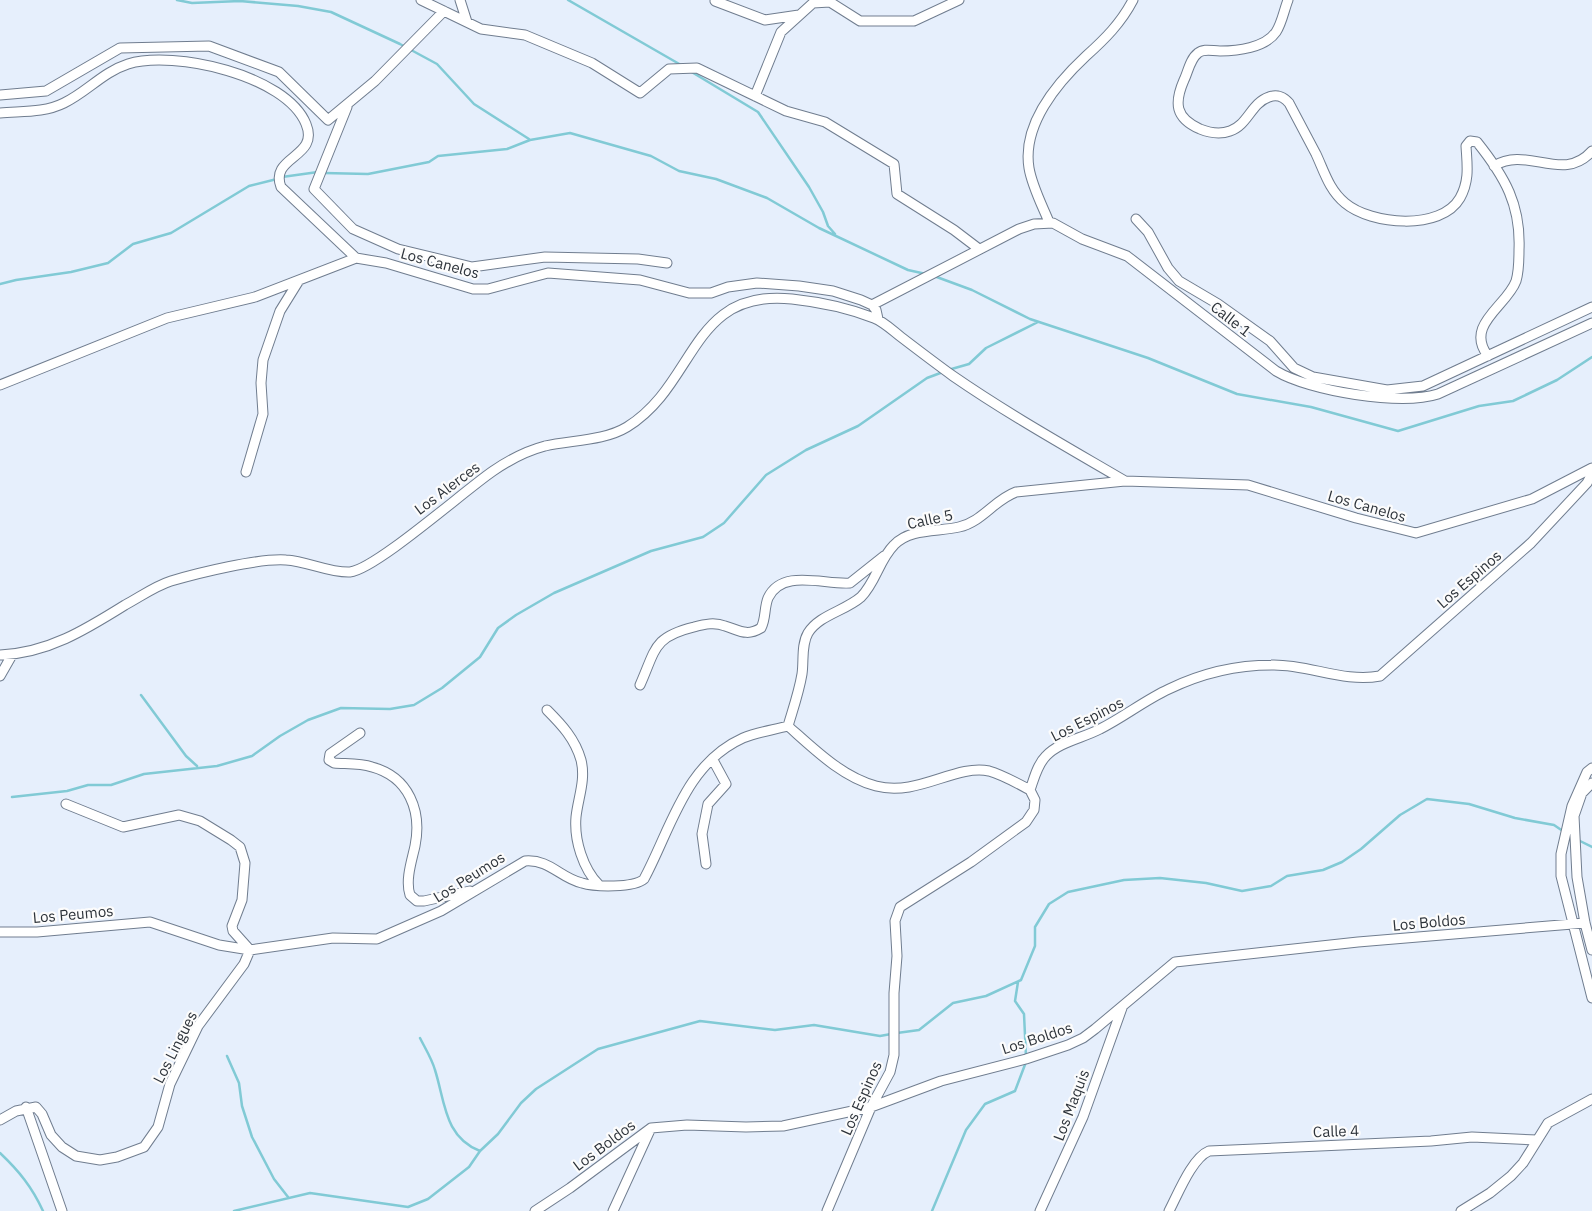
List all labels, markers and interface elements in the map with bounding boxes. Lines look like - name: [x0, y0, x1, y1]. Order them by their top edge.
- street label: Los Canelos: [399, 243, 481, 283]
- street label: Calle 1: [1207, 297, 1255, 341]
- street label: Los Alerces: [411, 457, 483, 519]
- street label: Los Canelos: [1326, 486, 1408, 526]
- street label: Calle 5: [905, 505, 955, 533]
- street label: Los Espinos: [1433, 546, 1505, 612]
- street label: Los Espinos: [1047, 693, 1127, 745]
- street label: Los Peumos: [430, 847, 508, 907]
- street label: Los Peumos: [32, 901, 114, 927]
- street label: Los Boldos: [1392, 909, 1466, 935]
- street label: Los Lingues: [149, 1008, 201, 1086]
- street label: Los Boldos: [999, 1018, 1075, 1058]
- street label: Los Espinos: [836, 1058, 886, 1138]
- street label: Los Maquis: [1049, 1067, 1093, 1143]
- street label: Los Boldos: [569, 1115, 639, 1175]
- street label: Calle 4: [1313, 1121, 1359, 1141]

